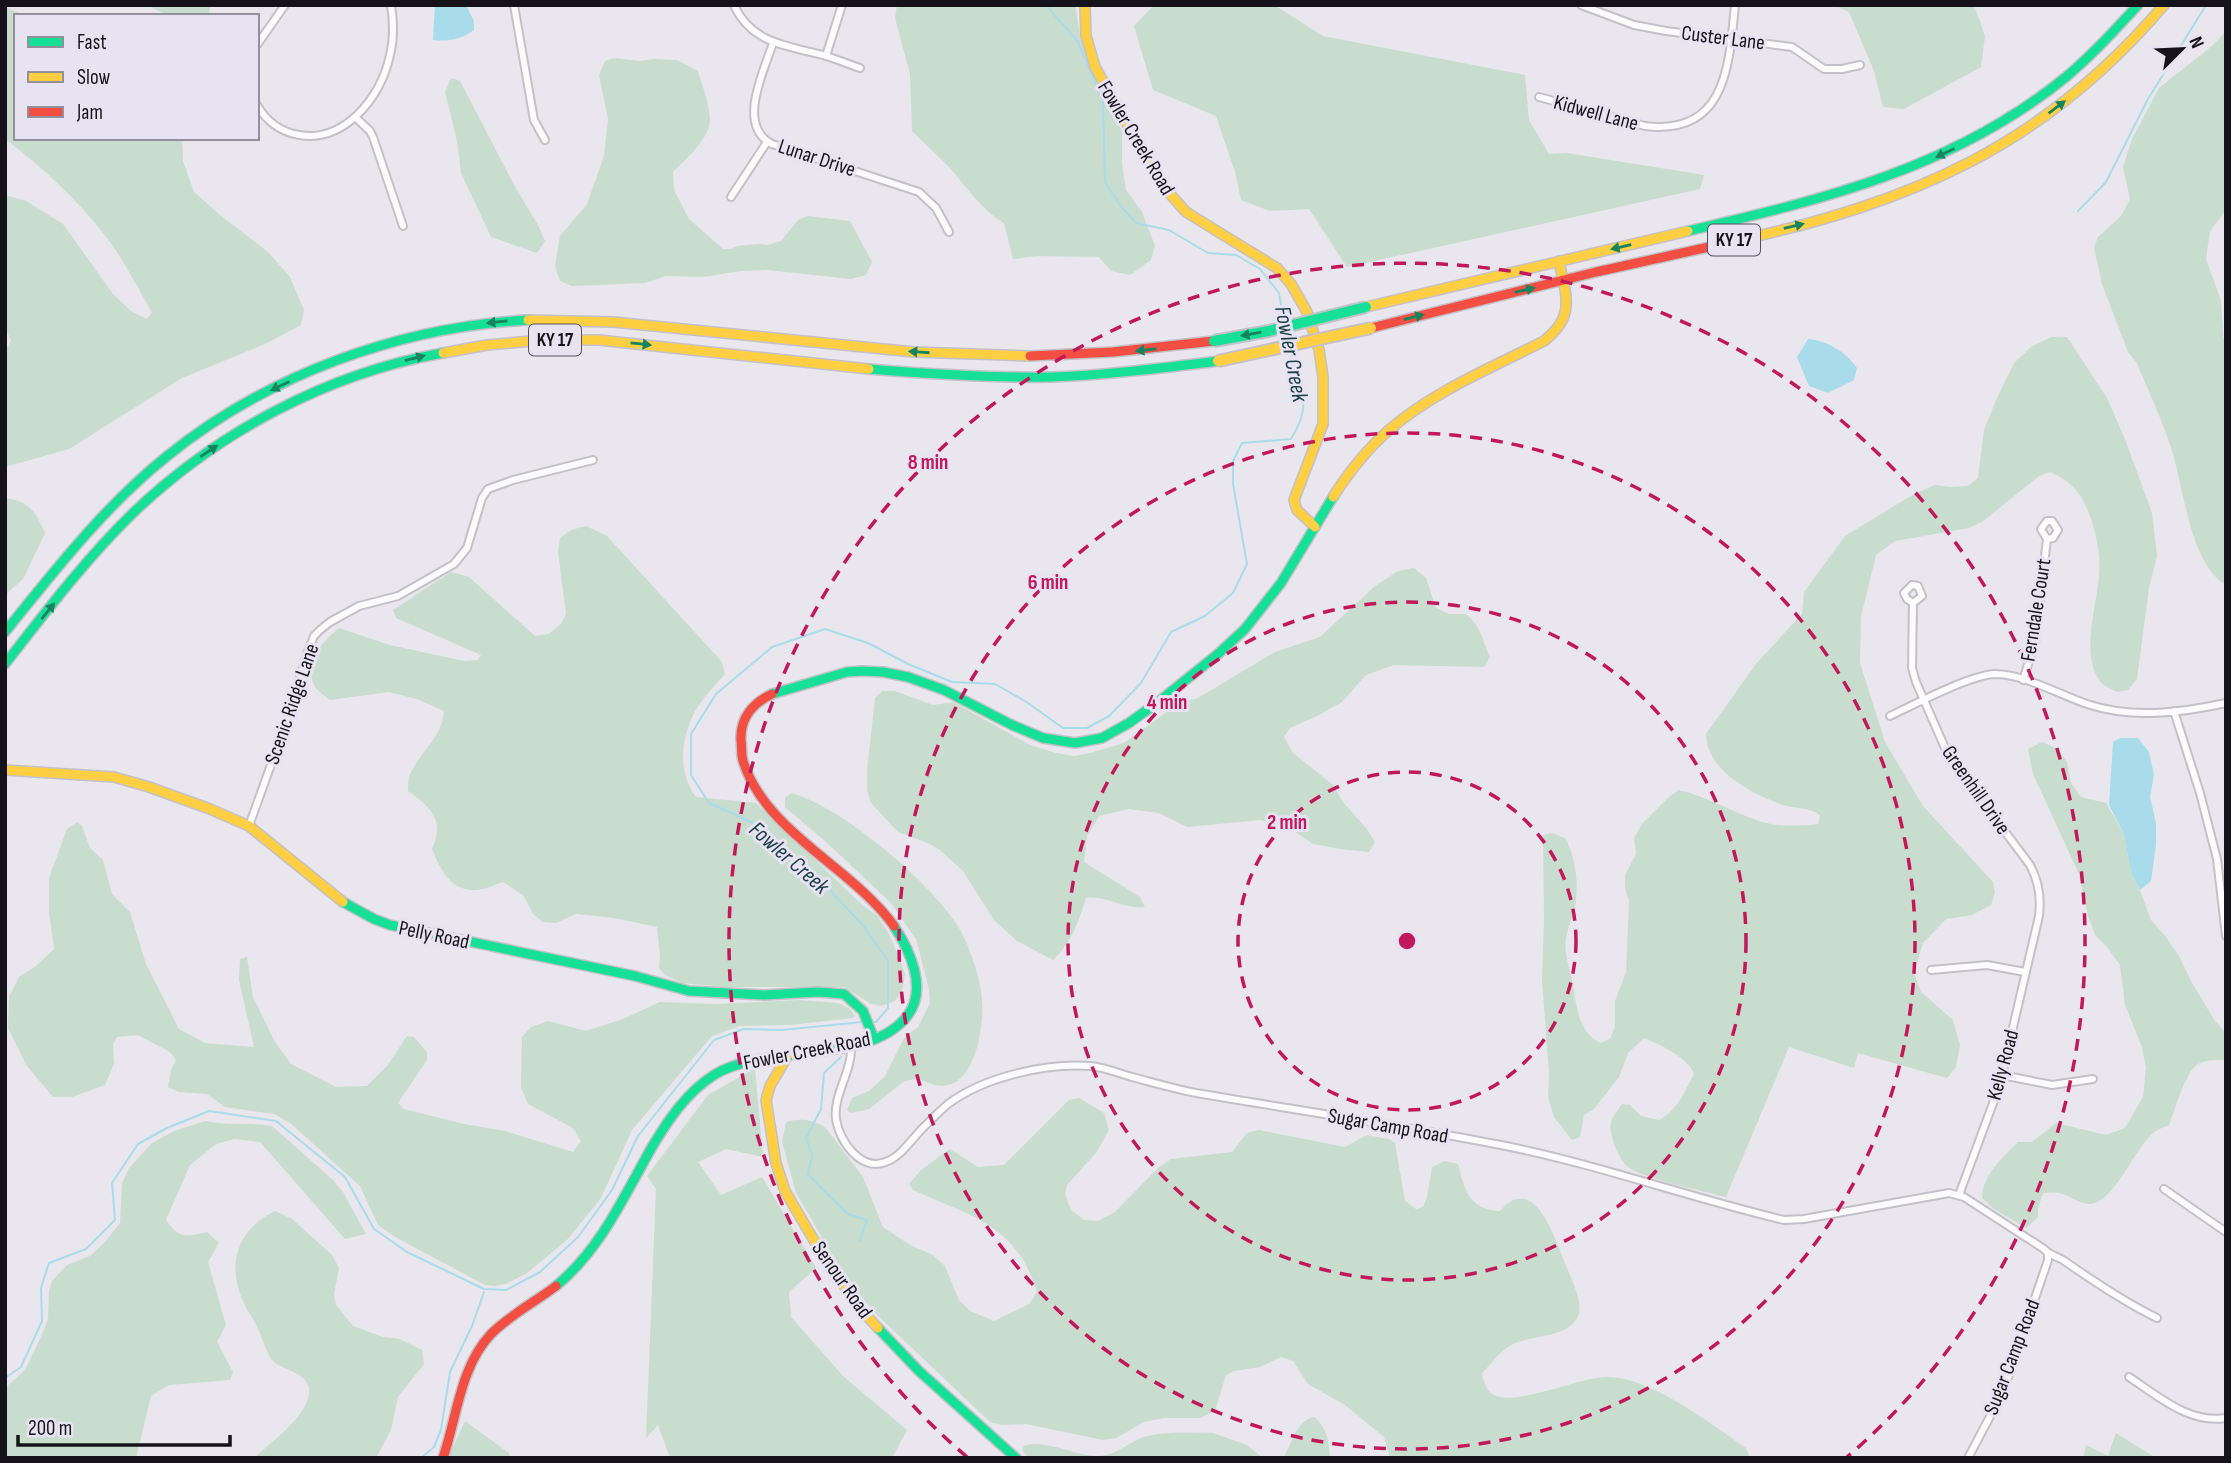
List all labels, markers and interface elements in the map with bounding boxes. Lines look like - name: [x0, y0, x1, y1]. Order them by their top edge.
- legend: [14, 14, 259, 140]
- north arrow: [2147, 14, 2217, 84]
- street label: Custer Lane: [1680, 20, 1766, 56]
- text: Fast: [77, 30, 107, 55]
- text: N: [2184, 33, 2209, 52]
- text: Slow: [77, 65, 111, 90]
- street label: Fowler Creek Road: [1092, 76, 1180, 200]
- street label: Kidwell Lane: [1551, 90, 1641, 136]
- text: Jam: [76, 100, 103, 125]
- one-way arrow: [2048, 101, 2066, 115]
- street label: Lunar Drive: [775, 134, 859, 182]
- one-way arrow: [1935, 147, 1955, 159]
- one-way arrow: [1783, 221, 1805, 232]
- road number: KY 17: [1708, 224, 1760, 256]
- one-way arrow: [1610, 242, 1632, 253]
- one-way arrow: [1514, 284, 1536, 295]
- water label: Fowler Creek: [1268, 304, 1314, 406]
- one-way arrow: [1404, 311, 1426, 322]
- one-way arrow: [486, 317, 508, 328]
- road number: KY 17: [529, 324, 581, 356]
- one-way arrow: [1240, 329, 1262, 340]
- one-way arrow: [630, 339, 652, 350]
- one-way arrow: [1135, 345, 1157, 356]
- one-way arrow: [908, 346, 930, 357]
- one-way arrow: [404, 352, 426, 363]
- one-way arrow: [270, 381, 290, 392]
- one-way arrow: [199, 445, 219, 458]
- text: 8 min: [908, 450, 948, 475]
- street label: Ferndale Court: [2016, 557, 2056, 663]
- text: 6 min: [1028, 570, 1068, 595]
- one-way arrow: [40, 602, 55, 620]
- street label: Scenic Ridge Lane: [260, 640, 324, 768]
- text: 4 min: [1147, 690, 1187, 715]
- street label: Greenhill Drive: [1936, 741, 2016, 839]
- text: 2 min: [1267, 810, 1307, 835]
- water label: Fowler Creek: [743, 816, 836, 901]
- street label: Pelly Road: [396, 915, 472, 955]
- centre of rings: [1395, 929, 1419, 953]
- street label: Fowler Creek Road: [741, 1026, 873, 1076]
- street label: Kelly Road: [1982, 1027, 2024, 1103]
- street label: Sugar Camp Road: [1326, 1103, 1450, 1149]
- street label: Senour Road: [806, 1237, 878, 1323]
- street label: Sugar Camp Road: [1979, 1296, 2045, 1418]
- scale bar: [18, 1404, 229, 1448]
- text: 200 m: [28, 1416, 72, 1441]

